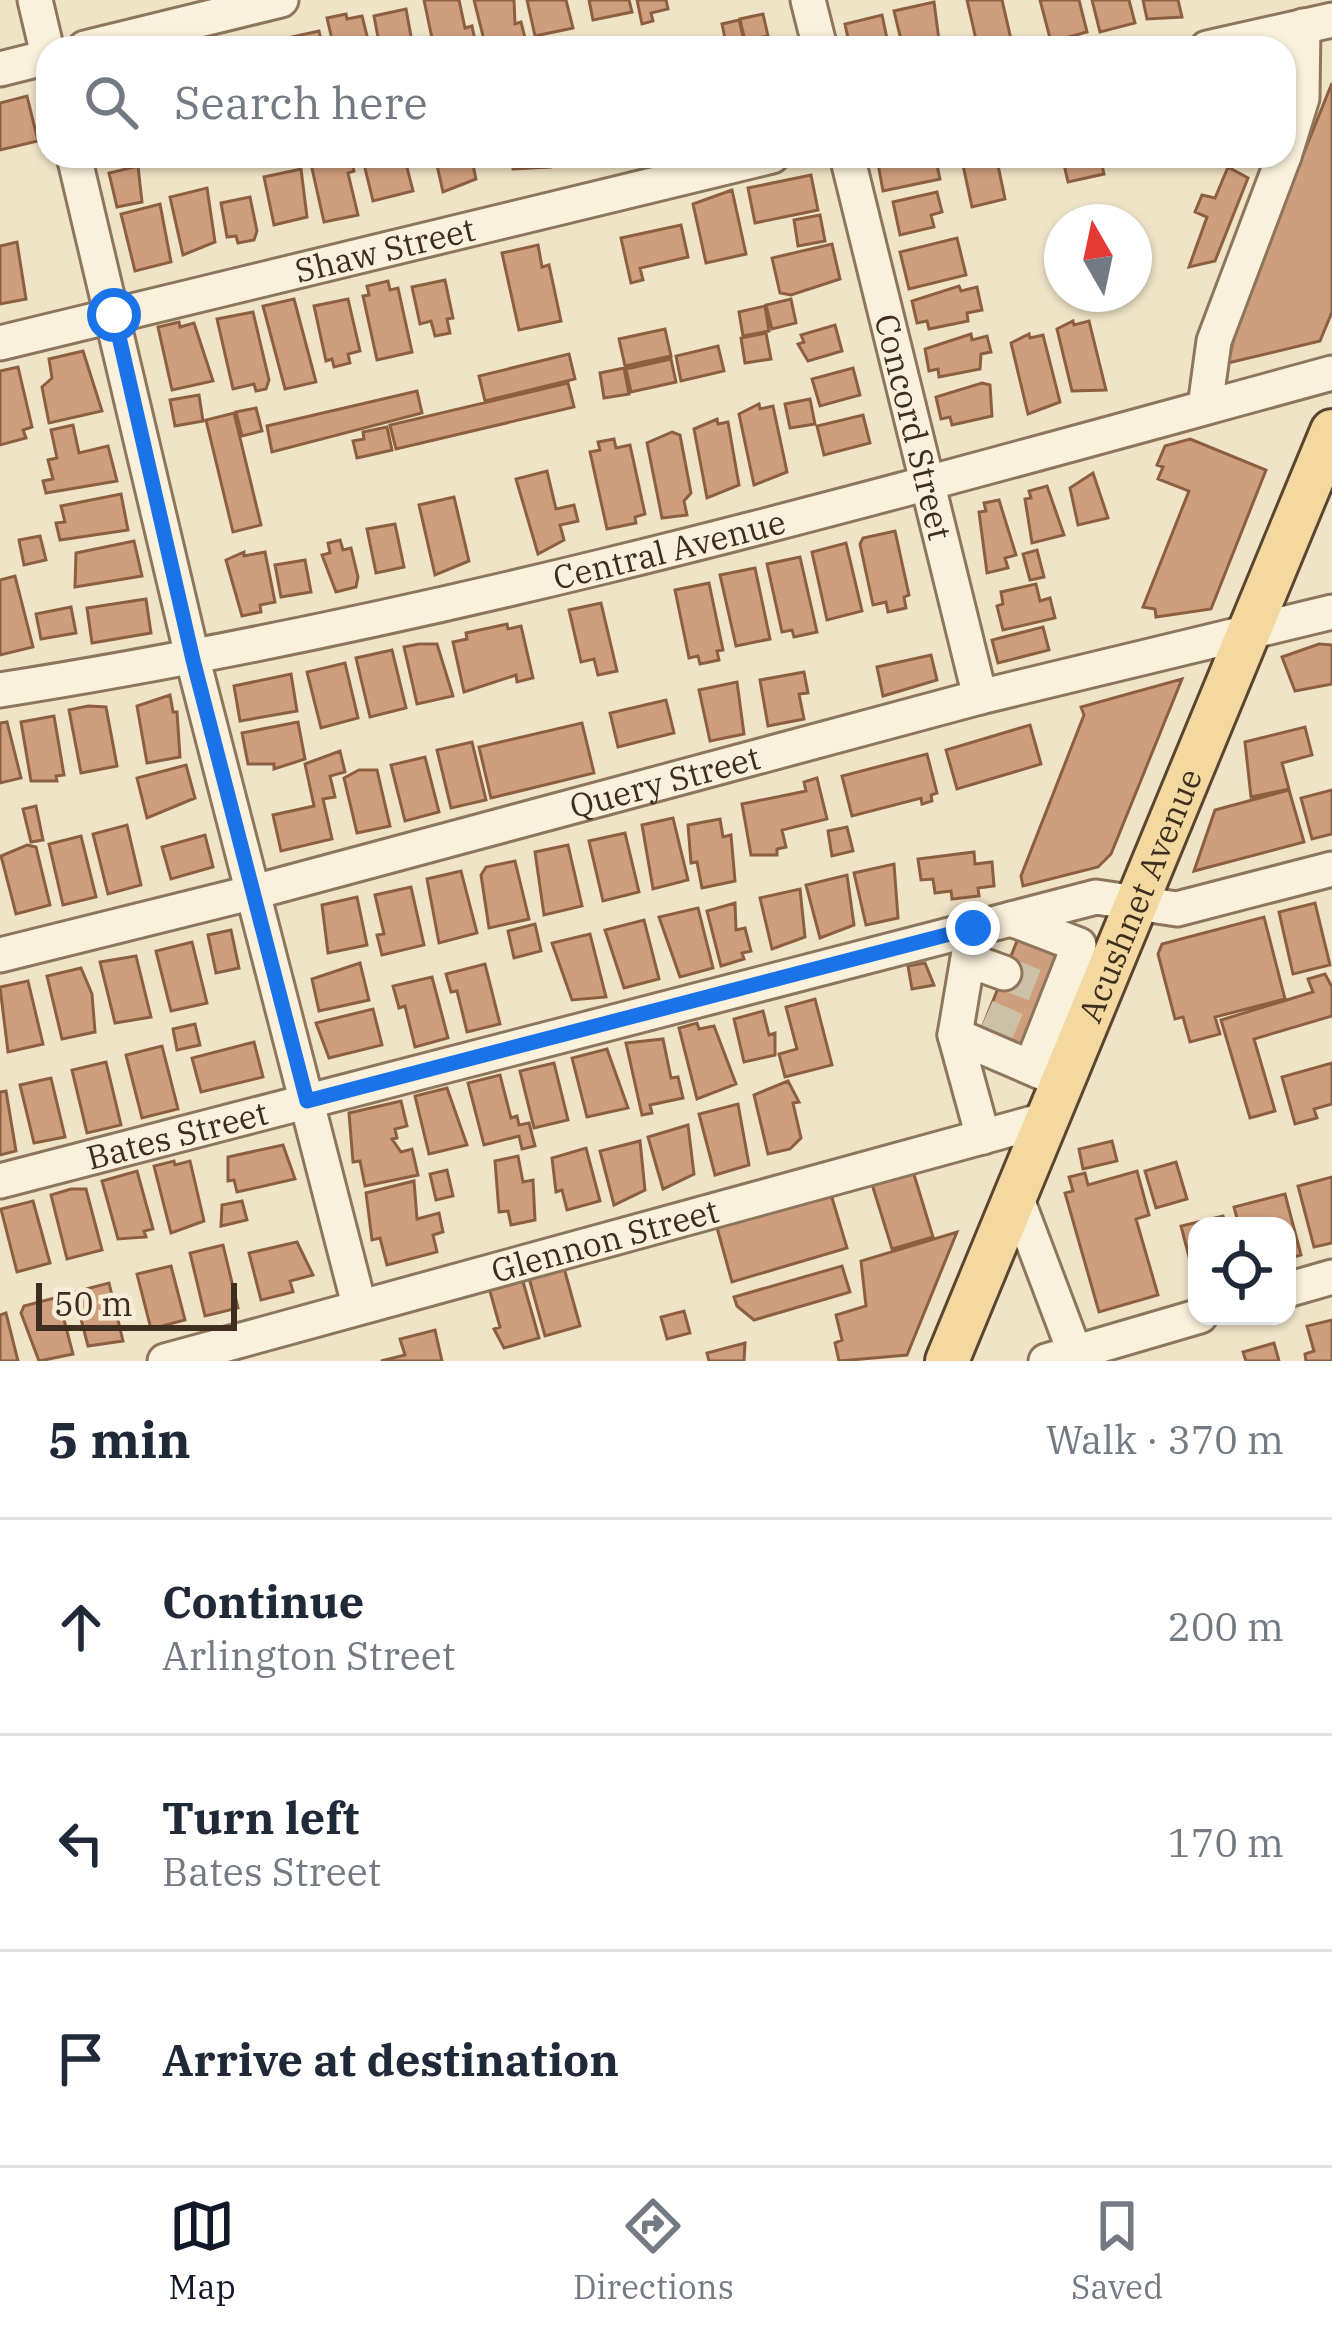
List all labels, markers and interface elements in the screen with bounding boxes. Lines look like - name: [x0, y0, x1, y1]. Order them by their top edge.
- search box: [36, 36, 1296, 168]
- icon: search: [78, 69, 144, 135]
- text: Search here: [174, 73, 428, 131]
- north arrow: [1044, 204, 1152, 312]
- street label: Shaw Street: [290, 207, 479, 292]
- route start: [87, 288, 141, 342]
- street label: Concord Street: [866, 309, 963, 544]
- street label: Central Avenue: [549, 499, 790, 599]
- street label: Query Street: [565, 735, 765, 827]
- street label: Acushnet Avenue: [1068, 762, 1211, 1028]
- route end: [946, 901, 1000, 955]
- street label: Bates Street: [82, 1091, 272, 1179]
- street label: Glennon Street: [486, 1188, 723, 1292]
- map controls: [1188, 1217, 1296, 1325]
- button: locate: [1188, 1217, 1296, 1325]
- scale bar: [36, 1277, 237, 1330]
- text: 50 m: [54, 1282, 133, 1325]
- text: 5 min: [48, 1406, 191, 1472]
- text: Walk · 370 m: [1046, 1414, 1284, 1465]
- text: Continue: [162, 1572, 364, 1630]
- icon: ahead: [48, 1594, 114, 1660]
- text: 200 m: [1168, 1601, 1284, 1652]
- text: Arlington Street: [162, 1630, 455, 1681]
- text: Turn left: [162, 1788, 359, 1846]
- icon: left: [48, 1810, 114, 1876]
- text: 170 m: [1168, 1817, 1284, 1868]
- text: Bates Street: [162, 1846, 381, 1897]
- icon: arrive: [48, 2026, 114, 2092]
- text: Arrive at destination: [162, 2030, 619, 2088]
- tab: Map: [169, 2193, 236, 2308]
- tab: Directions: [573, 2193, 734, 2308]
- tab: Saved: [1071, 2193, 1163, 2308]

